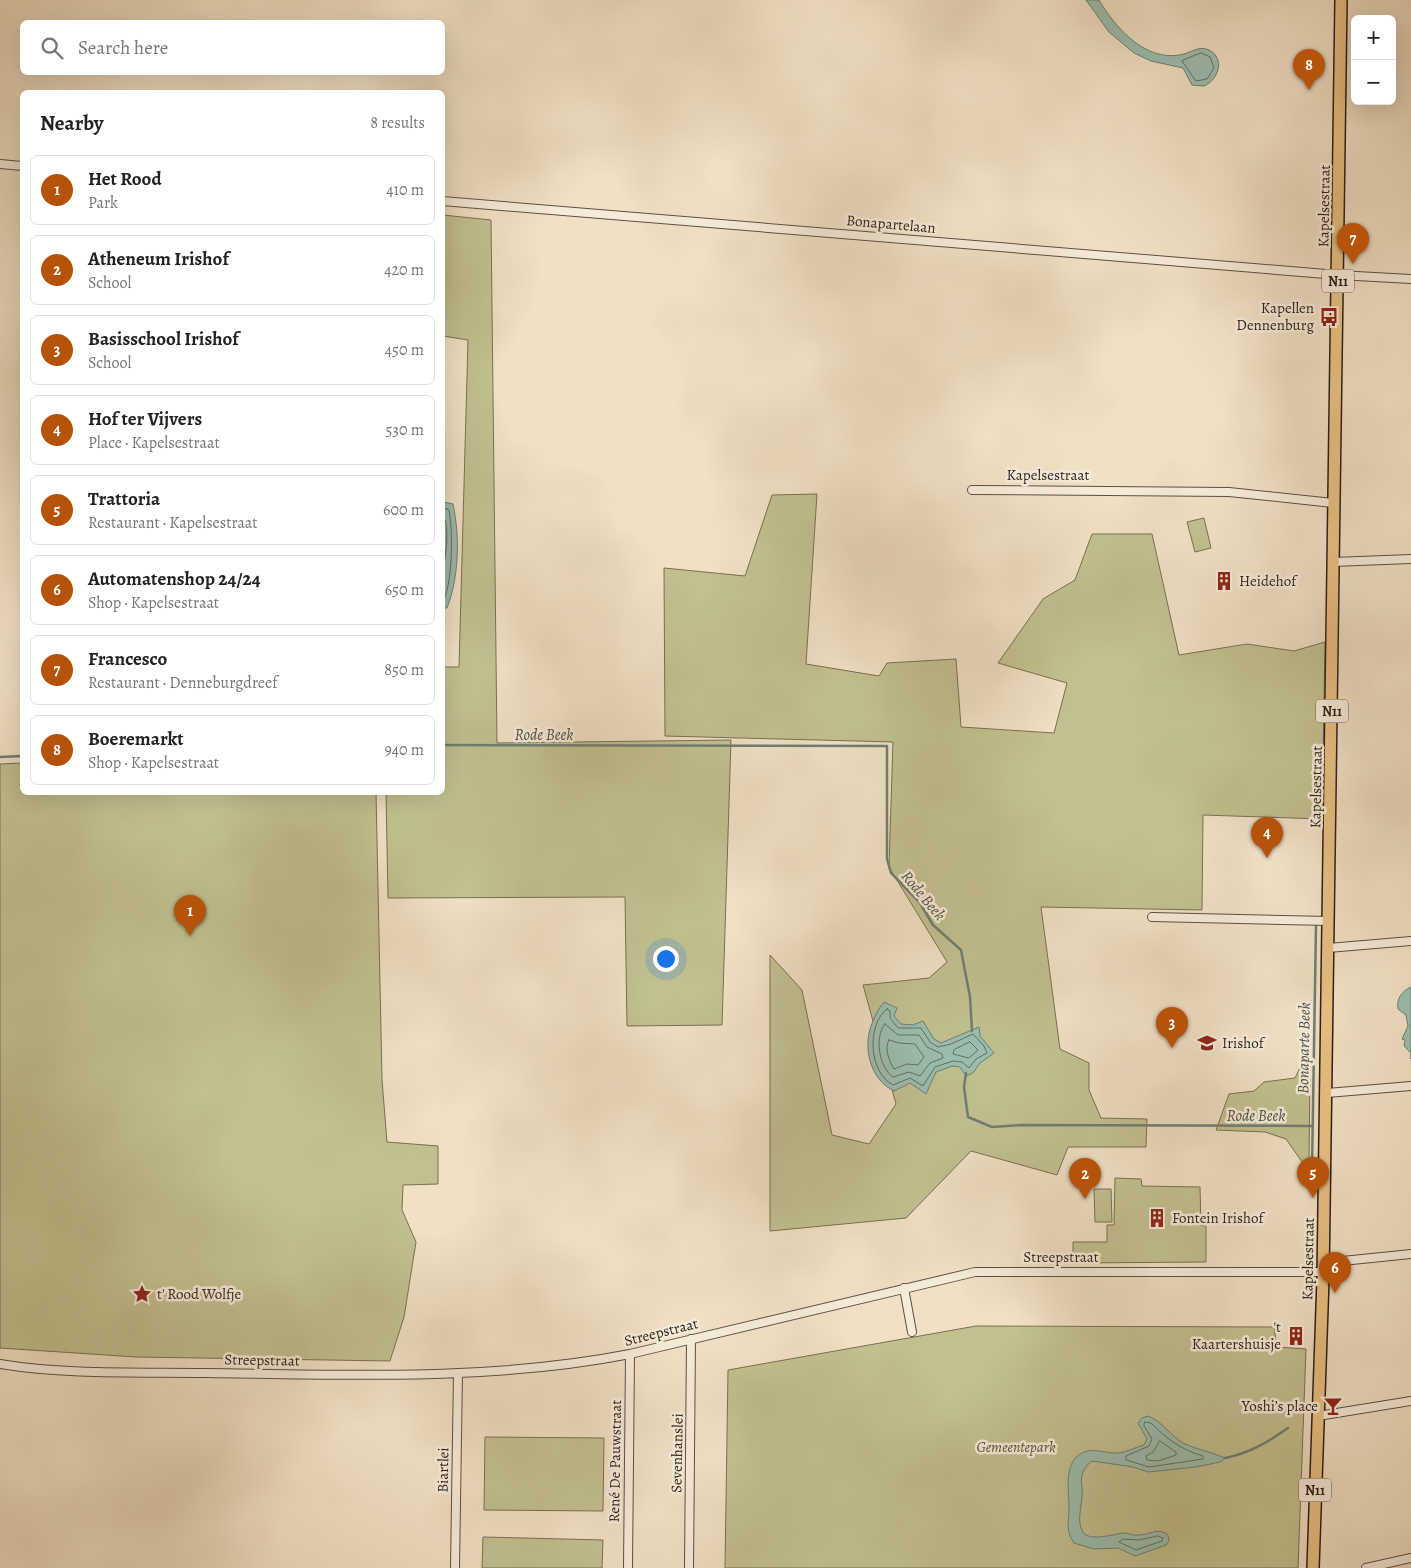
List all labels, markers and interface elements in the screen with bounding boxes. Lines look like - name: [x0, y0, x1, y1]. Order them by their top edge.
- map controls: [1351, 15, 1396, 105]
- button: +: [1351, 15, 1396, 60]
- search box: [20, 20, 445, 75]
- icon: search: [38, 34, 66, 62]
- text: Search here: [78, 35, 168, 61]
- pin: 8: [1293, 49, 1325, 90]
- button: −: [1351, 60, 1396, 105]
- text: Nearby: [40, 109, 103, 137]
- text: 8 results: [370, 112, 425, 134]
- street label: Kapelsestraat: [1313, 164, 1335, 248]
- text: Het Rood: [88, 166, 162, 192]
- text: 1: [54, 179, 60, 201]
- text: 410 m: [386, 179, 424, 201]
- text: Park: [88, 192, 118, 214]
- street label: Bonapartelaan: [845, 210, 937, 238]
- pin: 7: [1337, 223, 1369, 264]
- text: Atheneum Irishof: [88, 246, 229, 272]
- text: 2: [53, 259, 61, 281]
- text: 420 m: [384, 259, 424, 281]
- road number: N11: [1322, 270, 1354, 292]
- text: School: [88, 272, 131, 294]
- place label: Kapellen Dennenburg: [1236, 298, 1314, 335]
- bus stop icon: Kapellen Dennenburg: [1318, 306, 1340, 328]
- text: Basisschool Irishof: [88, 326, 239, 352]
- text: 3: [54, 339, 60, 361]
- text: 450 m: [385, 339, 424, 361]
- text: School: [88, 352, 131, 374]
- text: Hof ter Vijvers: [88, 406, 202, 432]
- text: 4: [53, 419, 61, 441]
- text: 530 m: [385, 419, 424, 441]
- text: Place · Kapelsestraat: [88, 432, 220, 454]
- street label: Kapelsestraat: [1007, 465, 1089, 485]
- text: Trattoria: [88, 486, 160, 512]
- text: 5: [54, 499, 60, 521]
- text: 600 m: [383, 499, 424, 521]
- text: Restaurant · Kapelsestraat: [88, 512, 258, 534]
- text: Automatenshop 24/24: [88, 566, 261, 592]
- building icon: Heidehof: [1213, 570, 1235, 592]
- place label: Heidehof: [1239, 571, 1298, 591]
- text: 6: [53, 579, 61, 601]
- text: 650 m: [385, 579, 424, 601]
- text: Shop · Kapelsestraat: [88, 592, 219, 614]
- text: Francesco: [88, 646, 167, 672]
- text: 7: [54, 659, 60, 681]
- text: 850 m: [384, 659, 424, 681]
- text: Restaurant · Denneburgdreef: [88, 672, 278, 694]
- road number: N11: [1316, 699, 1348, 722]
- water label: Rode Beek: [515, 724, 573, 746]
- text: Boeremarkt: [88, 726, 184, 752]
- text: 8: [53, 739, 61, 761]
- text: 940 m: [384, 739, 424, 761]
- street label: Kapelsestraat: [1305, 745, 1327, 829]
- text: Shop · Kapelsestraat: [88, 752, 219, 774]
- pin: 4: [1251, 817, 1283, 858]
- water label: Rode Beek: [896, 866, 951, 925]
- pin: 1: [174, 895, 206, 936]
- your location: [653, 946, 679, 972]
- water label: Bonaparte Beek: [1292, 1002, 1316, 1094]
- pin: 3: [1156, 1007, 1188, 1048]
- school or university icon: Irishof: [1196, 1032, 1218, 1054]
- place label: Irishof: [1222, 1033, 1266, 1053]
- water label: Rode Beek: [1227, 1105, 1285, 1127]
- pin: 5: [1297, 1157, 1329, 1198]
- pin: 2: [1069, 1158, 1101, 1199]
- building icon: Fontein Irishof: [1146, 1207, 1168, 1229]
- place label: Fontein Irishof: [1172, 1208, 1266, 1228]
- street label: Kapelsestraat: [1297, 1217, 1319, 1301]
- street label: Streepstraat: [1023, 1247, 1099, 1267]
- pin: 6: [1319, 1252, 1351, 1293]
- place icon: t' Rood Wolfje: [131, 1283, 153, 1305]
- place label: t' Rood Wolfje: [157, 1284, 241, 1304]
- street label: Streepstraat: [622, 1313, 700, 1351]
- place label: 't Kaartershuisje: [1192, 1317, 1281, 1354]
- building icon: 't Kaartershuisje: [1285, 1325, 1307, 1347]
- street label: Streepstraat: [224, 1349, 300, 1371]
- bar icon: Yoshi’s place: [1322, 1395, 1344, 1417]
- place label: Yoshi’s place: [1241, 1396, 1318, 1416]
- street label: René De Pauwstraat: [604, 1399, 626, 1523]
- street label: Sevenhanslei: [666, 1413, 688, 1493]
- park label: Gemeentepark: [976, 1437, 1056, 1457]
- street label: Biartlei: [433, 1447, 453, 1493]
- road number: N11: [1299, 1478, 1331, 1502]

